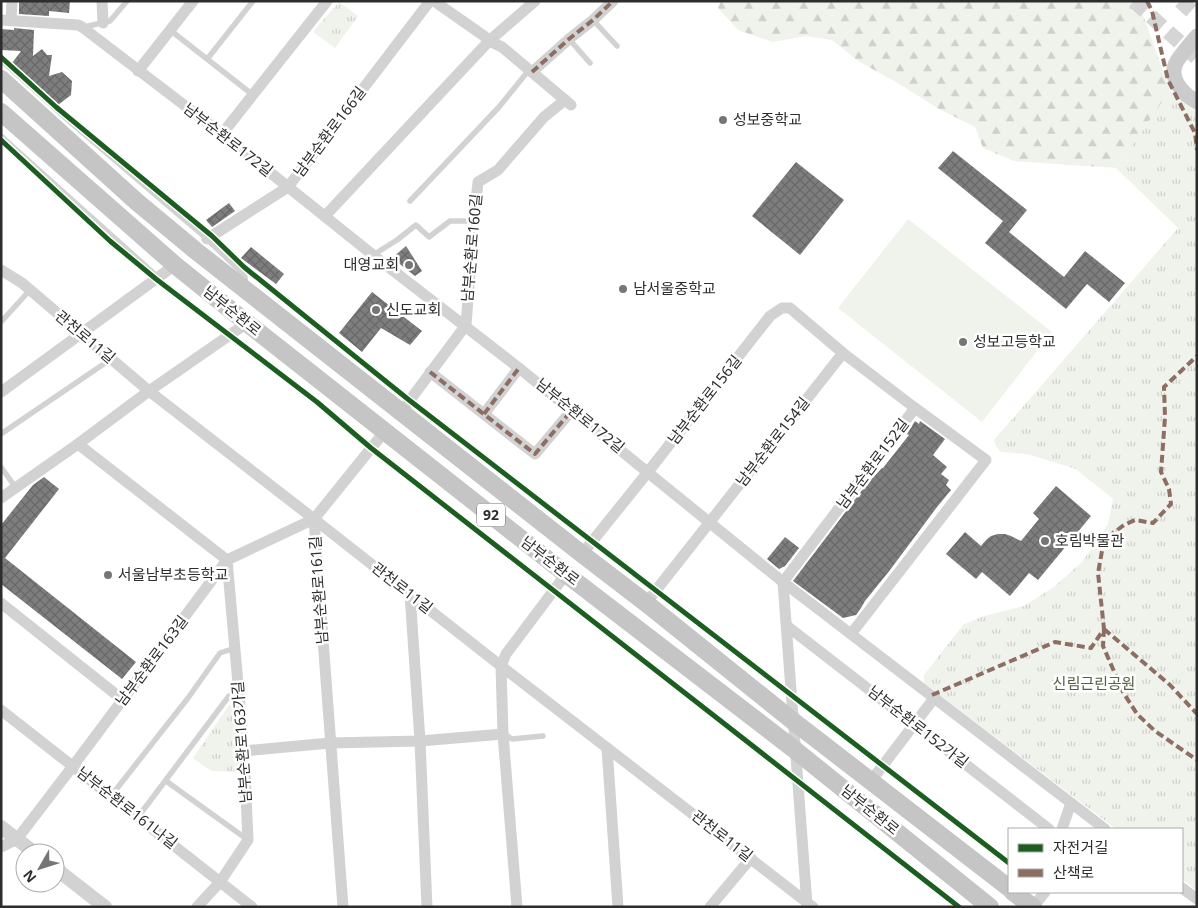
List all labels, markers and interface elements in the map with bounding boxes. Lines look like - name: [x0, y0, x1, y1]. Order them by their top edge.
- street label: 남부순환로166길: [289, 82, 370, 181]
- street label: 남부순환로172길: [180, 98, 278, 181]
- place label: 성보중학교: [733, 109, 802, 129]
- marker: 성보중학교: [717, 114, 729, 126]
- street label: 남부순환로160길: [456, 193, 486, 303]
- place label: 대영교회: [344, 254, 399, 274]
- marker: 대영교회: [403, 259, 415, 271]
- place label: 남서울중학교: [633, 278, 716, 298]
- street label: 남부순환로: [200, 281, 266, 340]
- marker: 남서울중학교: [617, 283, 629, 295]
- place label: 신도교회: [386, 299, 441, 319]
- marker: 신도교회: [370, 304, 382, 316]
- street label: 관천로11길: [51, 305, 120, 367]
- place label: 성보고등학교: [973, 331, 1056, 351]
- marker: 성보고등학교: [957, 336, 969, 348]
- street label: 남부순환로156길: [663, 350, 746, 448]
- street label: 남부순환로172길: [532, 373, 629, 457]
- street label: 남부순환로154길: [731, 392, 814, 490]
- street label: 남부순환로152길: [832, 414, 913, 513]
- road number: 92: [477, 504, 505, 526]
- place label: 호림박물관: [1055, 530, 1124, 550]
- street label: 남부순환로: [517, 531, 584, 589]
- street label: 남부순환로161길: [304, 535, 332, 645]
- marker: 호림박물관: [1039, 535, 1051, 547]
- street label: 관천로11길: [368, 557, 437, 617]
- place label: 서울남부초등학교: [118, 564, 228, 584]
- marker: 서울남부초등학교: [102, 569, 114, 581]
- street label: 남부순환로163길: [111, 611, 192, 710]
- park label: 신림근린공원: [1053, 673, 1135, 693]
- street label: 남부순환로163가길: [227, 680, 255, 804]
- street label: 남부순환로152가길: [864, 681, 973, 772]
- street label: 남부순환로161나길: [73, 762, 182, 853]
- street label: 남부순환로: [838, 780, 904, 839]
- street label: 관천로11길: [688, 805, 757, 865]
- legend: [1008, 828, 1183, 893]
- text: 자전거길: [1053, 837, 1108, 857]
- north arrow: [15, 843, 65, 893]
- text: 산책로: [1053, 862, 1094, 882]
- text: N: [19, 866, 40, 887]

